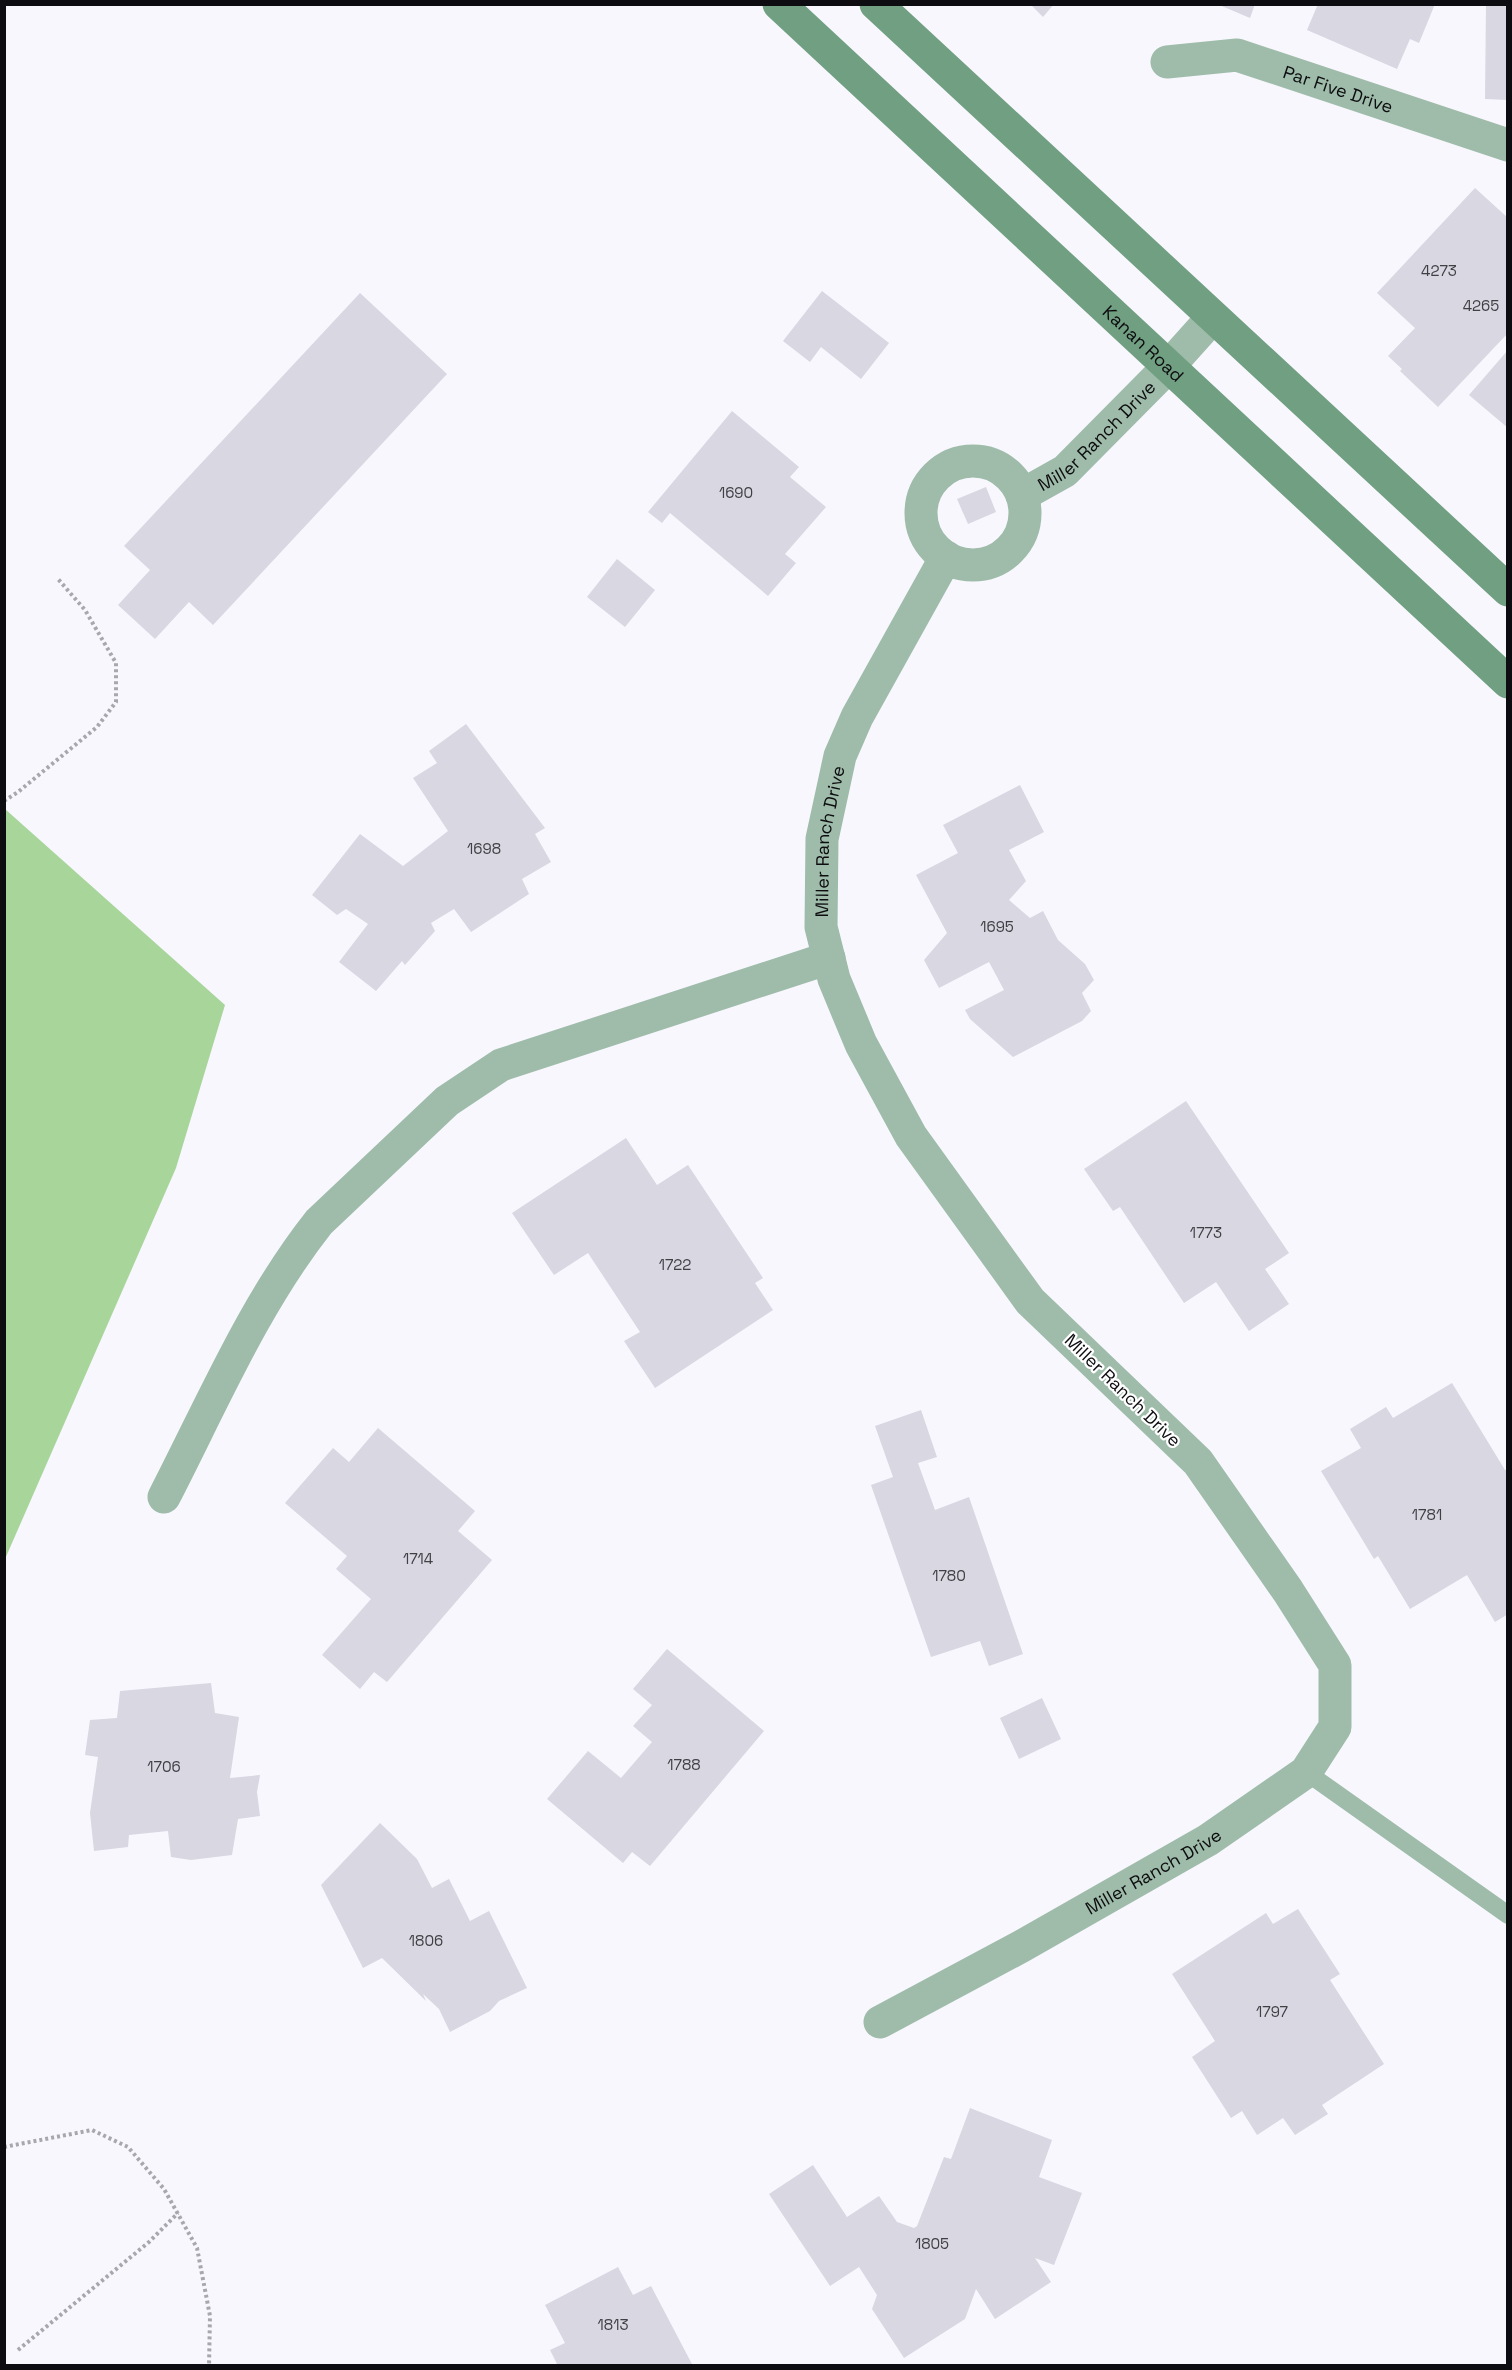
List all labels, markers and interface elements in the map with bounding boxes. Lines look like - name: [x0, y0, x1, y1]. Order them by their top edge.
- street label: Par Five Drive: [1280, 60, 1396, 118]
- house number: 4273: [1421, 261, 1457, 280]
- house number: 4265: [1463, 296, 1499, 315]
- street label: Kanan Road: [1098, 300, 1189, 387]
- street label: Miller Ranch Drive: [1033, 375, 1160, 496]
- house number: 1690: [719, 483, 753, 502]
- street label: Miller Ranch Drive: [810, 763, 849, 918]
- house number: 1698: [467, 839, 501, 858]
- house number: 1695: [980, 917, 1014, 936]
- house number: 1773: [1190, 1223, 1222, 1242]
- house number: 1722: [659, 1255, 691, 1274]
- street label: Miller Ranch Drive: [1060, 1329, 1186, 1451]
- house number: 1781: [1412, 1505, 1442, 1524]
- house number: 1714: [403, 1549, 433, 1568]
- house number: 1780: [932, 1566, 966, 1585]
- house number: 1788: [667, 1755, 701, 1774]
- house number: 1706: [147, 1757, 181, 1776]
- street label: Miller Ranch Drive: [1081, 1823, 1226, 1919]
- house number: 1806: [409, 1931, 443, 1950]
- house number: 1797: [1256, 2002, 1288, 2021]
- house number: 1805: [915, 2234, 949, 2253]
- house number: 1813: [598, 2315, 628, 2334]

